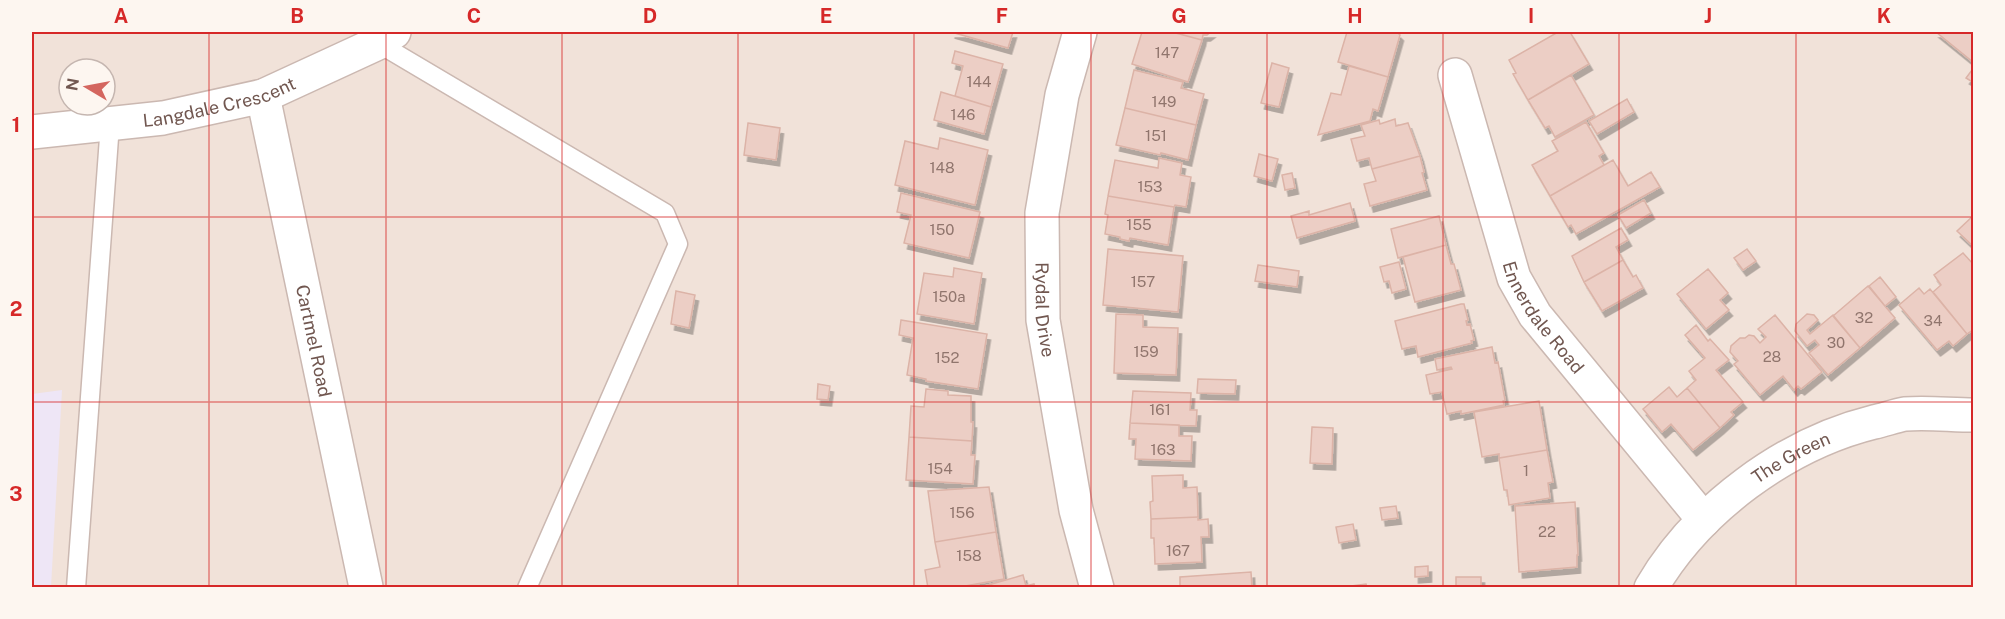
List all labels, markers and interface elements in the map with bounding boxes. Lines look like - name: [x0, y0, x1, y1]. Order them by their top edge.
- text: A: [114, 4, 128, 28]
- text: B: [290, 4, 304, 28]
- text: C: [467, 4, 481, 28]
- text: D: [643, 4, 657, 28]
- text: E: [820, 4, 832, 28]
- text: F: [996, 4, 1008, 28]
- text: G: [1171, 4, 1187, 28]
- text: H: [1347, 4, 1363, 28]
- text: I: [1528, 4, 1534, 28]
- text: J: [1704, 4, 1712, 28]
- text: K: [1877, 4, 1891, 28]
- house number: 147: [1155, 44, 1179, 61]
- north arrow: [57, 57, 117, 117]
- street label: Langdale Crescent: [142, 72, 299, 131]
- house number: 144: [967, 73, 991, 90]
- text: N: [62, 77, 83, 92]
- house number: 149: [1152, 93, 1176, 110]
- house number: 146: [951, 106, 975, 123]
- text: 1: [12, 113, 20, 137]
- house number: 151: [1145, 127, 1167, 144]
- house number: 148: [929, 159, 955, 176]
- house number: 153: [1137, 178, 1163, 195]
- house number: 155: [1126, 216, 1152, 233]
- house number: 150: [930, 221, 954, 238]
- street label: Ennerdale Road: [1499, 259, 1589, 377]
- street label: Rydal Drive: [1032, 262, 1060, 359]
- house number: 157: [1131, 273, 1155, 290]
- street label: Cartmel Road: [292, 283, 336, 399]
- house number: 150a: [932, 288, 966, 305]
- text: 2: [10, 297, 22, 321]
- house number: 32: [1855, 309, 1873, 326]
- house number: 34: [1924, 312, 1942, 329]
- house number: 30: [1827, 334, 1845, 351]
- house number: 159: [1133, 343, 1159, 360]
- house number: 28: [1763, 348, 1781, 365]
- house number: 152: [935, 349, 959, 366]
- house number: 161: [1149, 401, 1171, 418]
- street label: The Green: [1747, 427, 1833, 487]
- house number: 163: [1151, 441, 1175, 458]
- house number: 154: [927, 460, 953, 477]
- house number: 1: [1523, 462, 1529, 479]
- text: 3: [9, 482, 23, 506]
- house number: 156: [949, 504, 975, 521]
- house number: 22: [1538, 523, 1556, 540]
- house number: 167: [1166, 542, 1190, 559]
- house number: 158: [956, 547, 982, 564]

